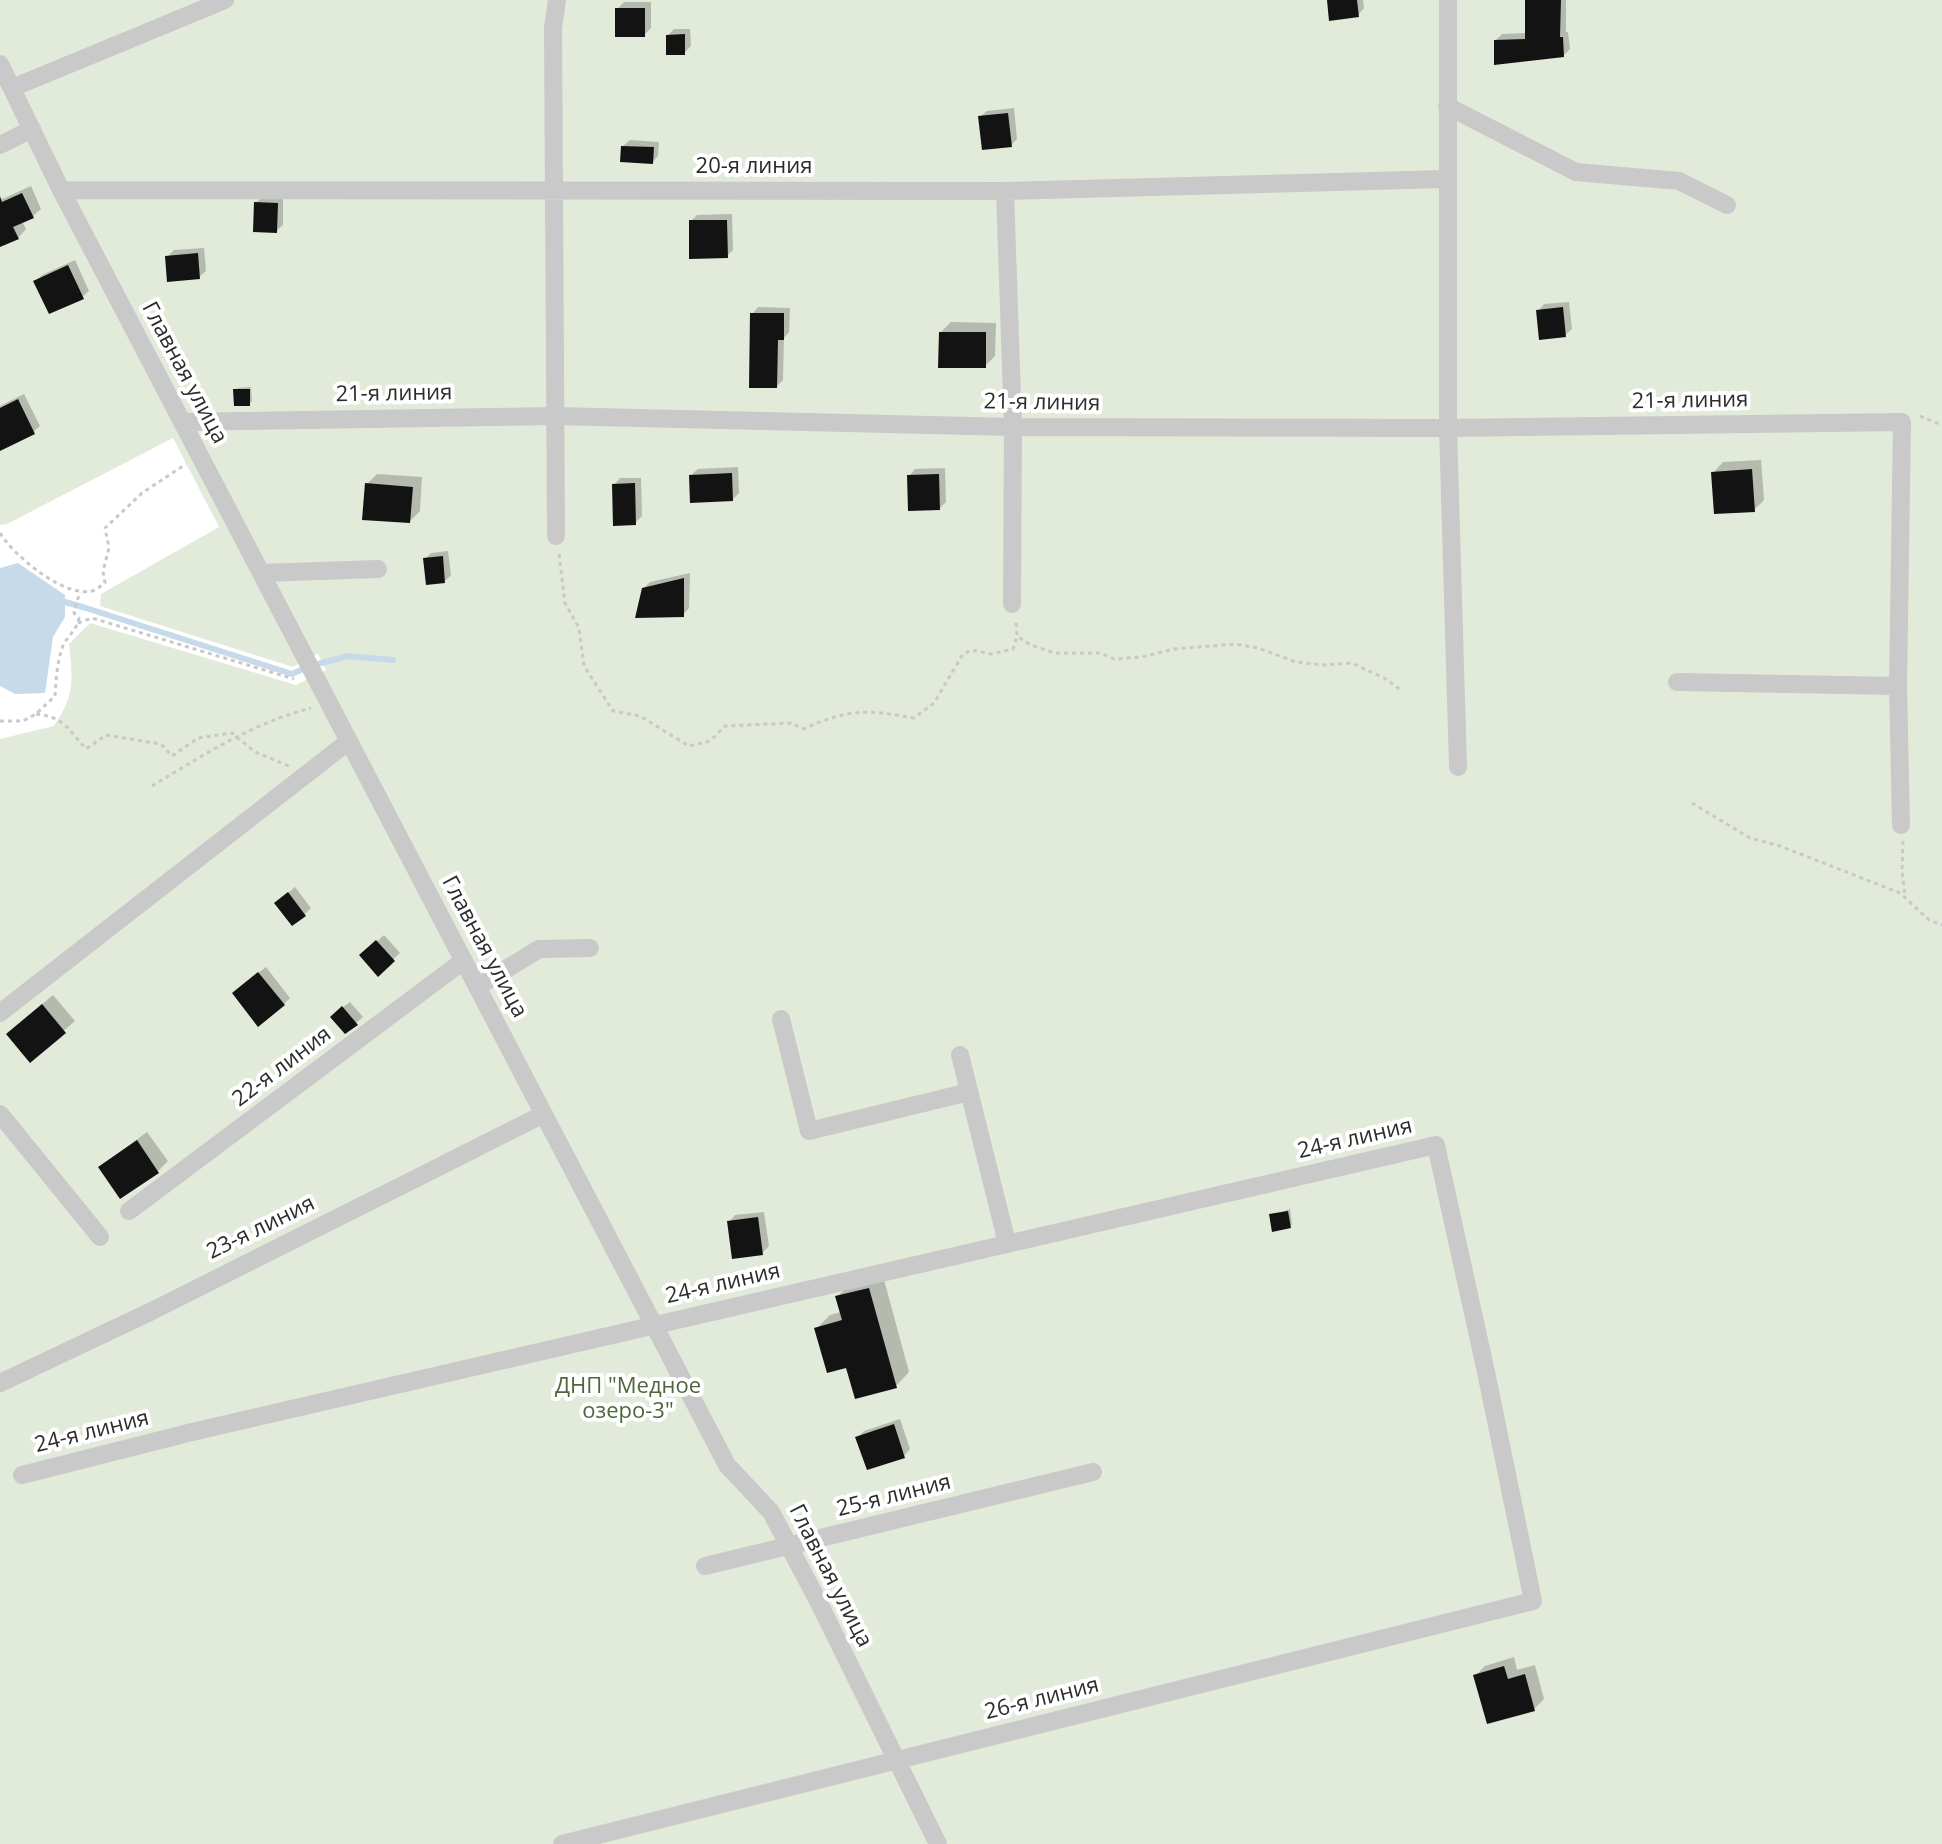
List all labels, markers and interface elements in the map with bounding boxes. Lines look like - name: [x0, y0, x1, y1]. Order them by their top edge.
- street label: 20-я линия: [696, 154, 812, 180]
- street label: Главная улица: [136, 298, 232, 448]
- street label: 21-я линия: [335, 380, 453, 408]
- street label: 21-я линия: [1631, 387, 1749, 415]
- street label: 21-я линия: [983, 389, 1101, 417]
- street label: Главная улица: [436, 872, 532, 1022]
- street label: 22-я линия: [227, 1021, 337, 1113]
- street label: 24-я линия: [1295, 1113, 1415, 1165]
- street label: 23-я линия: [203, 1191, 319, 1265]
- street label: 24-я линия: [663, 1258, 783, 1310]
- park label: ДНП "Медное озеро-3": [555, 1374, 701, 1426]
- street label: 24-я линия: [32, 1405, 152, 1459]
- street label: 25-я линия: [834, 1469, 954, 1523]
- street label: Главная улица: [783, 1500, 877, 1652]
- street label: 26-я линия: [982, 1672, 1102, 1726]

